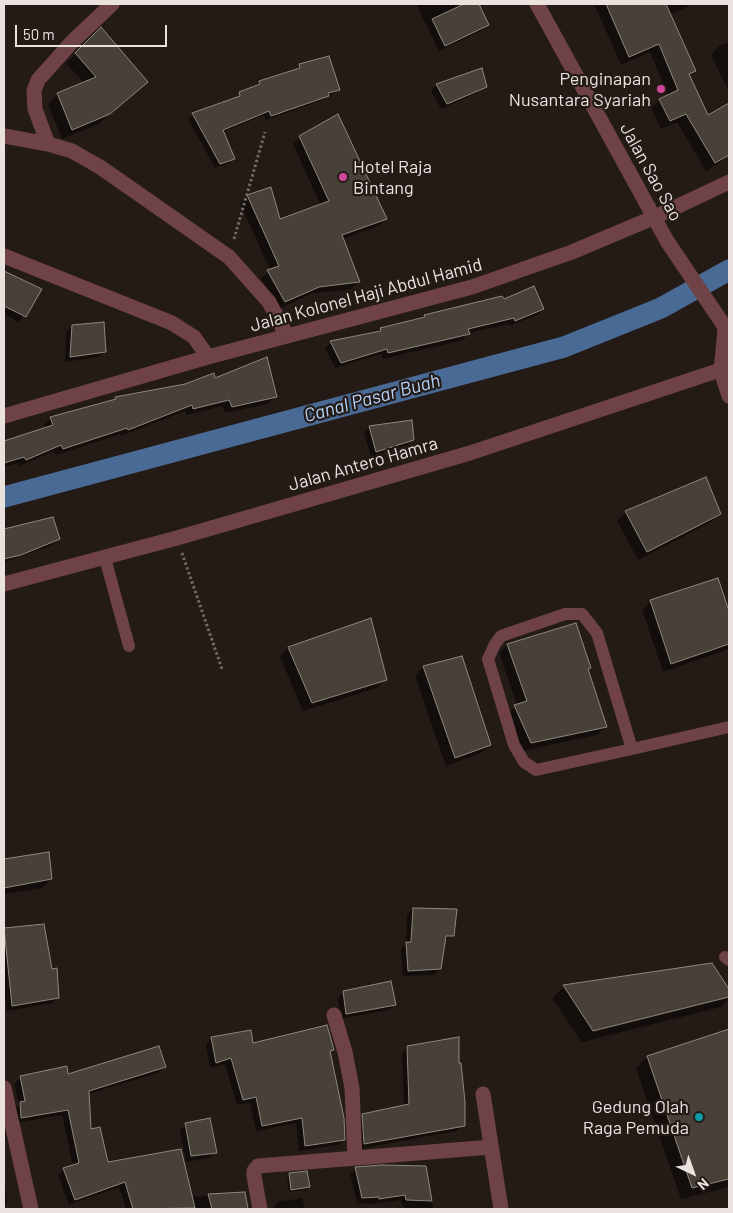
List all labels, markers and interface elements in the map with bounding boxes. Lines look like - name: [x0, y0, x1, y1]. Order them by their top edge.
- scale bar: [18, 15, 170, 47]
- text: 50 m: [23, 25, 55, 43]
- place label: Penginapan Nusantara Syariah: [509, 68, 651, 110]
- marker: Penginapan Nusantara Syariah: [655, 83, 667, 95]
- street label: Jalan Sao Sao: [615, 119, 687, 225]
- place label: Hotel Raja Bintang: [353, 156, 432, 198]
- marker: Hotel Raja Bintang: [337, 171, 349, 183]
- street label: Jalan Kolonel Haji Abdul Hamid: [248, 254, 484, 336]
- water label: Canal Pasar Buah: [301, 369, 443, 427]
- street label: Jalan Antero Hamra: [286, 432, 440, 496]
- place label: Gedung Olah Raga Pemuda: [583, 1096, 689, 1138]
- marker: Gedung Olah Raga Pemuda: [693, 1111, 705, 1123]
- north arrow: [668, 1148, 718, 1198]
- text: N: [694, 1175, 713, 1194]

